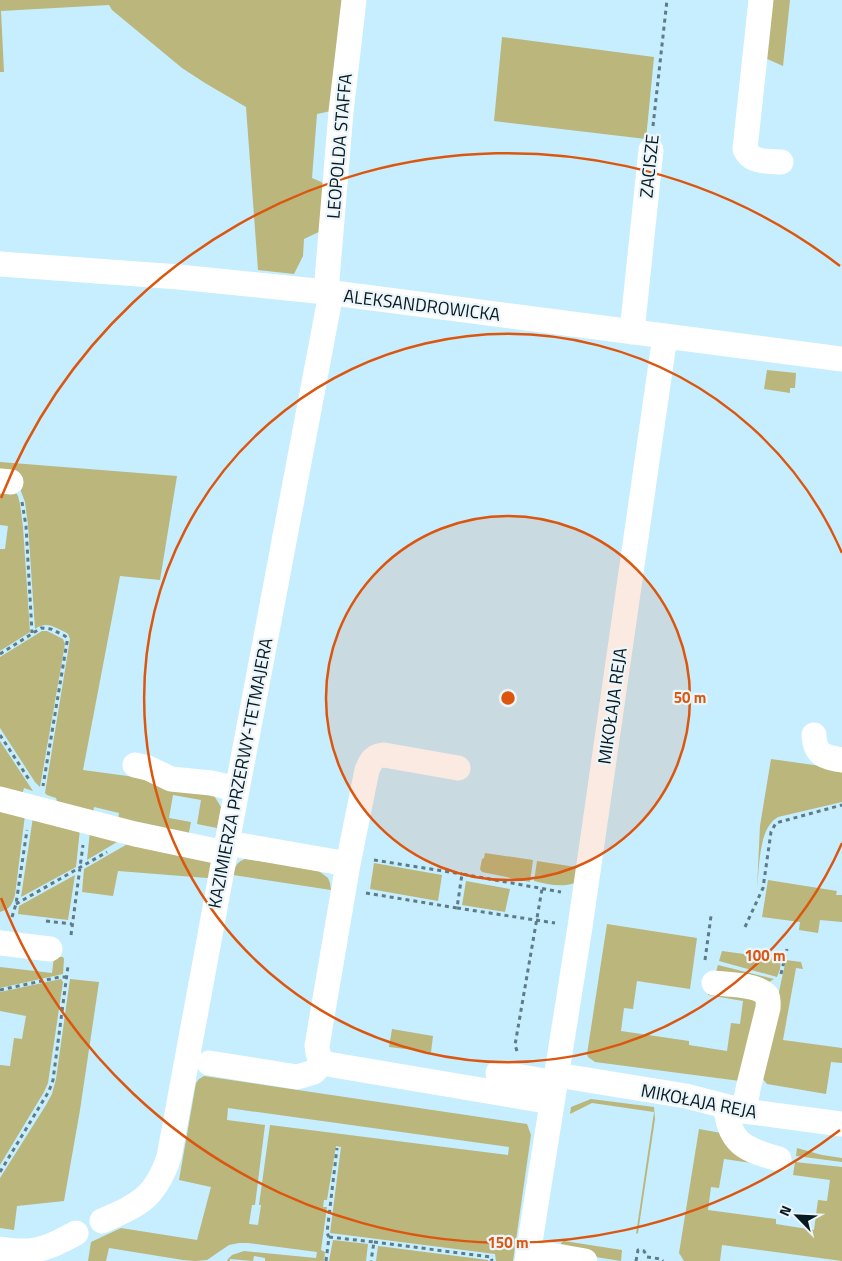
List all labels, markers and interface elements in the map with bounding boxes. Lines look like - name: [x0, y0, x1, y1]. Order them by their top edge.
- street label: LEOPOLDA STAFFA: [319, 72, 359, 220]
- street label: ZACISZE: [632, 133, 666, 199]
- street label: ALEKSANDROWICKA: [342, 282, 502, 328]
- street label: KAZIMIERZA PRZERWY-TETMAJERA: [201, 635, 280, 911]
- street label: MIKOŁAJA REJA: [590, 646, 634, 766]
- text: 50 m: [674, 686, 706, 709]
- centre of rings: [499, 689, 517, 707]
- text: 100 m: [744, 944, 786, 967]
- street label: MIKOŁAJA REJA: [639, 1077, 760, 1126]
- north arrow: [772, 1191, 822, 1241]
- text: N: [773, 1202, 796, 1219]
- text: 150 m: [487, 1231, 529, 1254]

